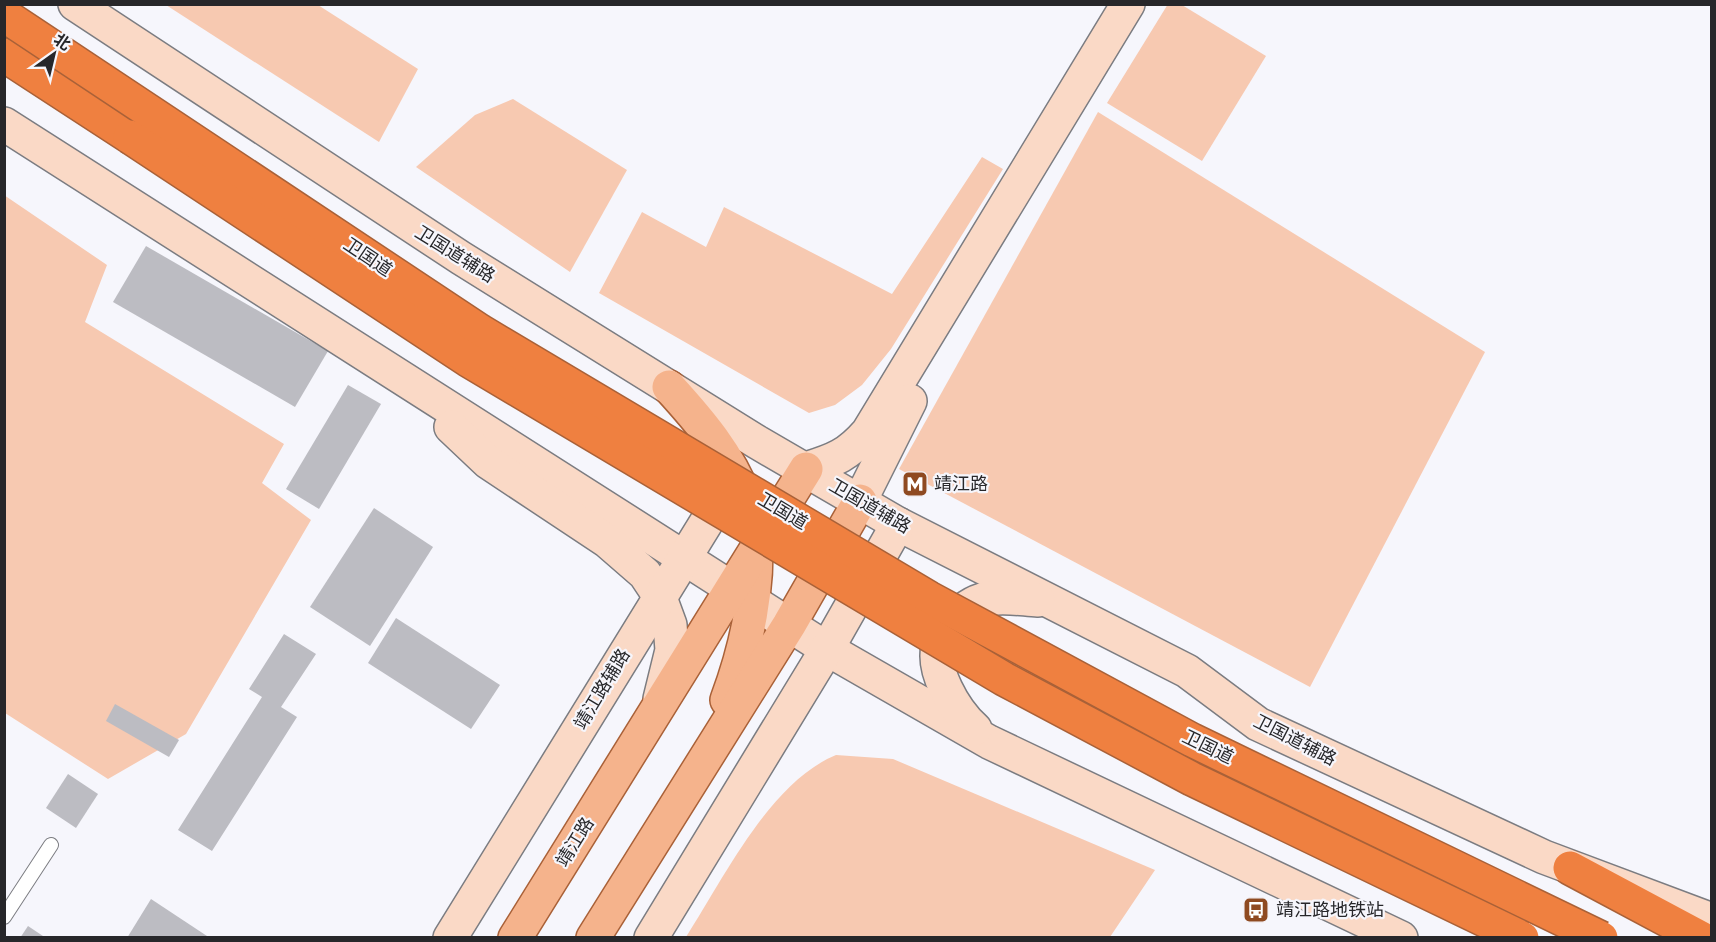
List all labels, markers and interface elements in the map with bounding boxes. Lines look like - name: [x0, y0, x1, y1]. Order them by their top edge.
- north arrow: [24, 24, 84, 84]
- text: 北: [50, 29, 75, 55]
- street label: 卫国道辅路: [410, 220, 500, 288]
- street label: 卫国道: [339, 232, 397, 282]
- metro station icon: 靖江路: [900, 469, 930, 499]
- place label: 靖江路: [934, 472, 988, 496]
- street label: 卫国道辅路: [825, 473, 915, 539]
- street label: 卫国道: [754, 487, 812, 535]
- street label: 靖江路辅路: [569, 644, 635, 734]
- street label: 卫国道辅路: [1249, 709, 1341, 771]
- street label: 卫国道: [1178, 724, 1238, 770]
- street label: 靖江路: [551, 813, 599, 871]
- bus stop icon: 靖江路地铁站: [1241, 895, 1271, 925]
- place label: 靖江路地铁站: [1276, 898, 1384, 922]

